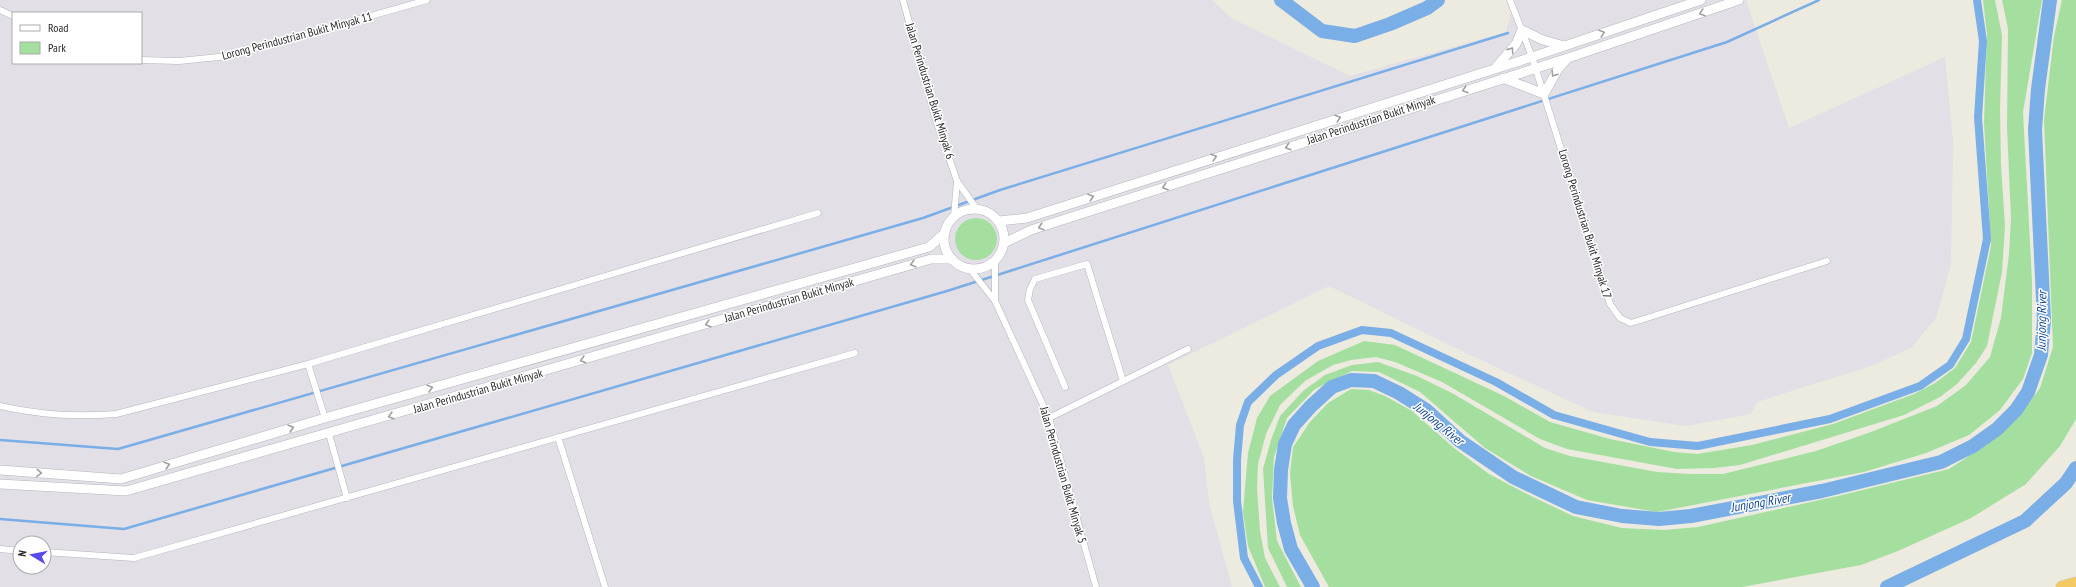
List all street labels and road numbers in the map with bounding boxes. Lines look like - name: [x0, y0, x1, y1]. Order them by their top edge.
- street label: Lorong Perindustrian Bukit Minyak 11: [220, 8, 374, 63]
- street label: Jalan Perindustrian Bukit Minyak 6: [902, 20, 958, 161]
- street label: Jalan Perindustrian Bukit Minyak: [1304, 92, 1437, 148]
- street label: Lorong Perindustrian Bukit Minyak 17: [1556, 148, 1615, 300]
- street label: Jalan Perindustrian Bukit Minyak: [721, 274, 856, 325]
- street label: Jalan Perindustrian Bukit Minyak: [410, 365, 545, 416]
- street label: Jalan Perindustrian Bukit Minyak 5: [1036, 404, 1090, 545]

